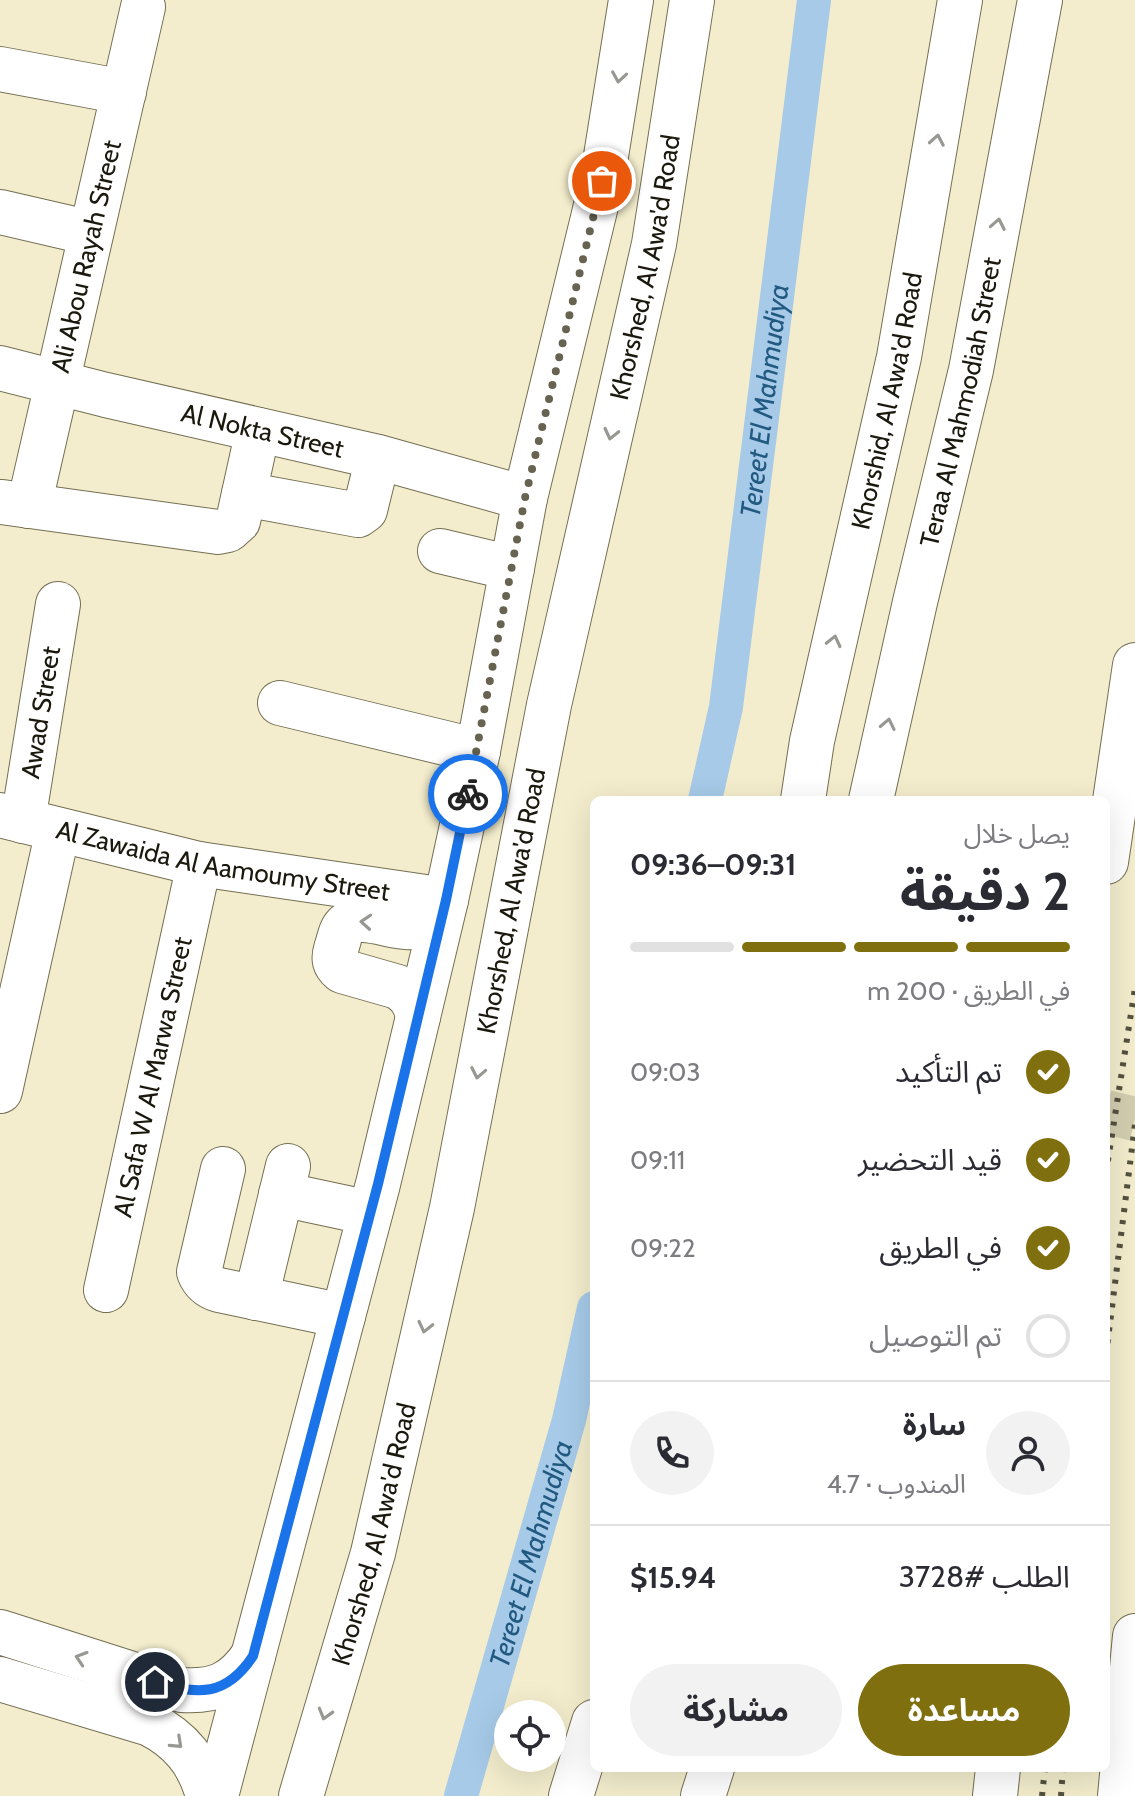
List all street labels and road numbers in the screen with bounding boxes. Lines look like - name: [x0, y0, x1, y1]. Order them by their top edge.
- street label: Khorshed, Al Awa'd Road: [603, 132, 687, 403]
- street label: Ali Abou Rayah Street: [44, 137, 128, 376]
- street label: Teraa Al Mahmodiah Street: [913, 254, 1008, 550]
- street label: Khorshid, Al Awa'd Road: [844, 270, 929, 533]
- street label: Al Nokta Street: [178, 397, 347, 465]
- street label: Awad Street: [14, 644, 67, 781]
- street label: Khorshed, Al Awa'd Road: [470, 765, 552, 1037]
- street label: Al Zawaida Al Aamoumy Street: [53, 813, 392, 908]
- street label: Al Safa W Al Marwa Street: [106, 934, 199, 1220]
- street label: Khorshed, Al Awa'd Road: [325, 1400, 423, 1669]

